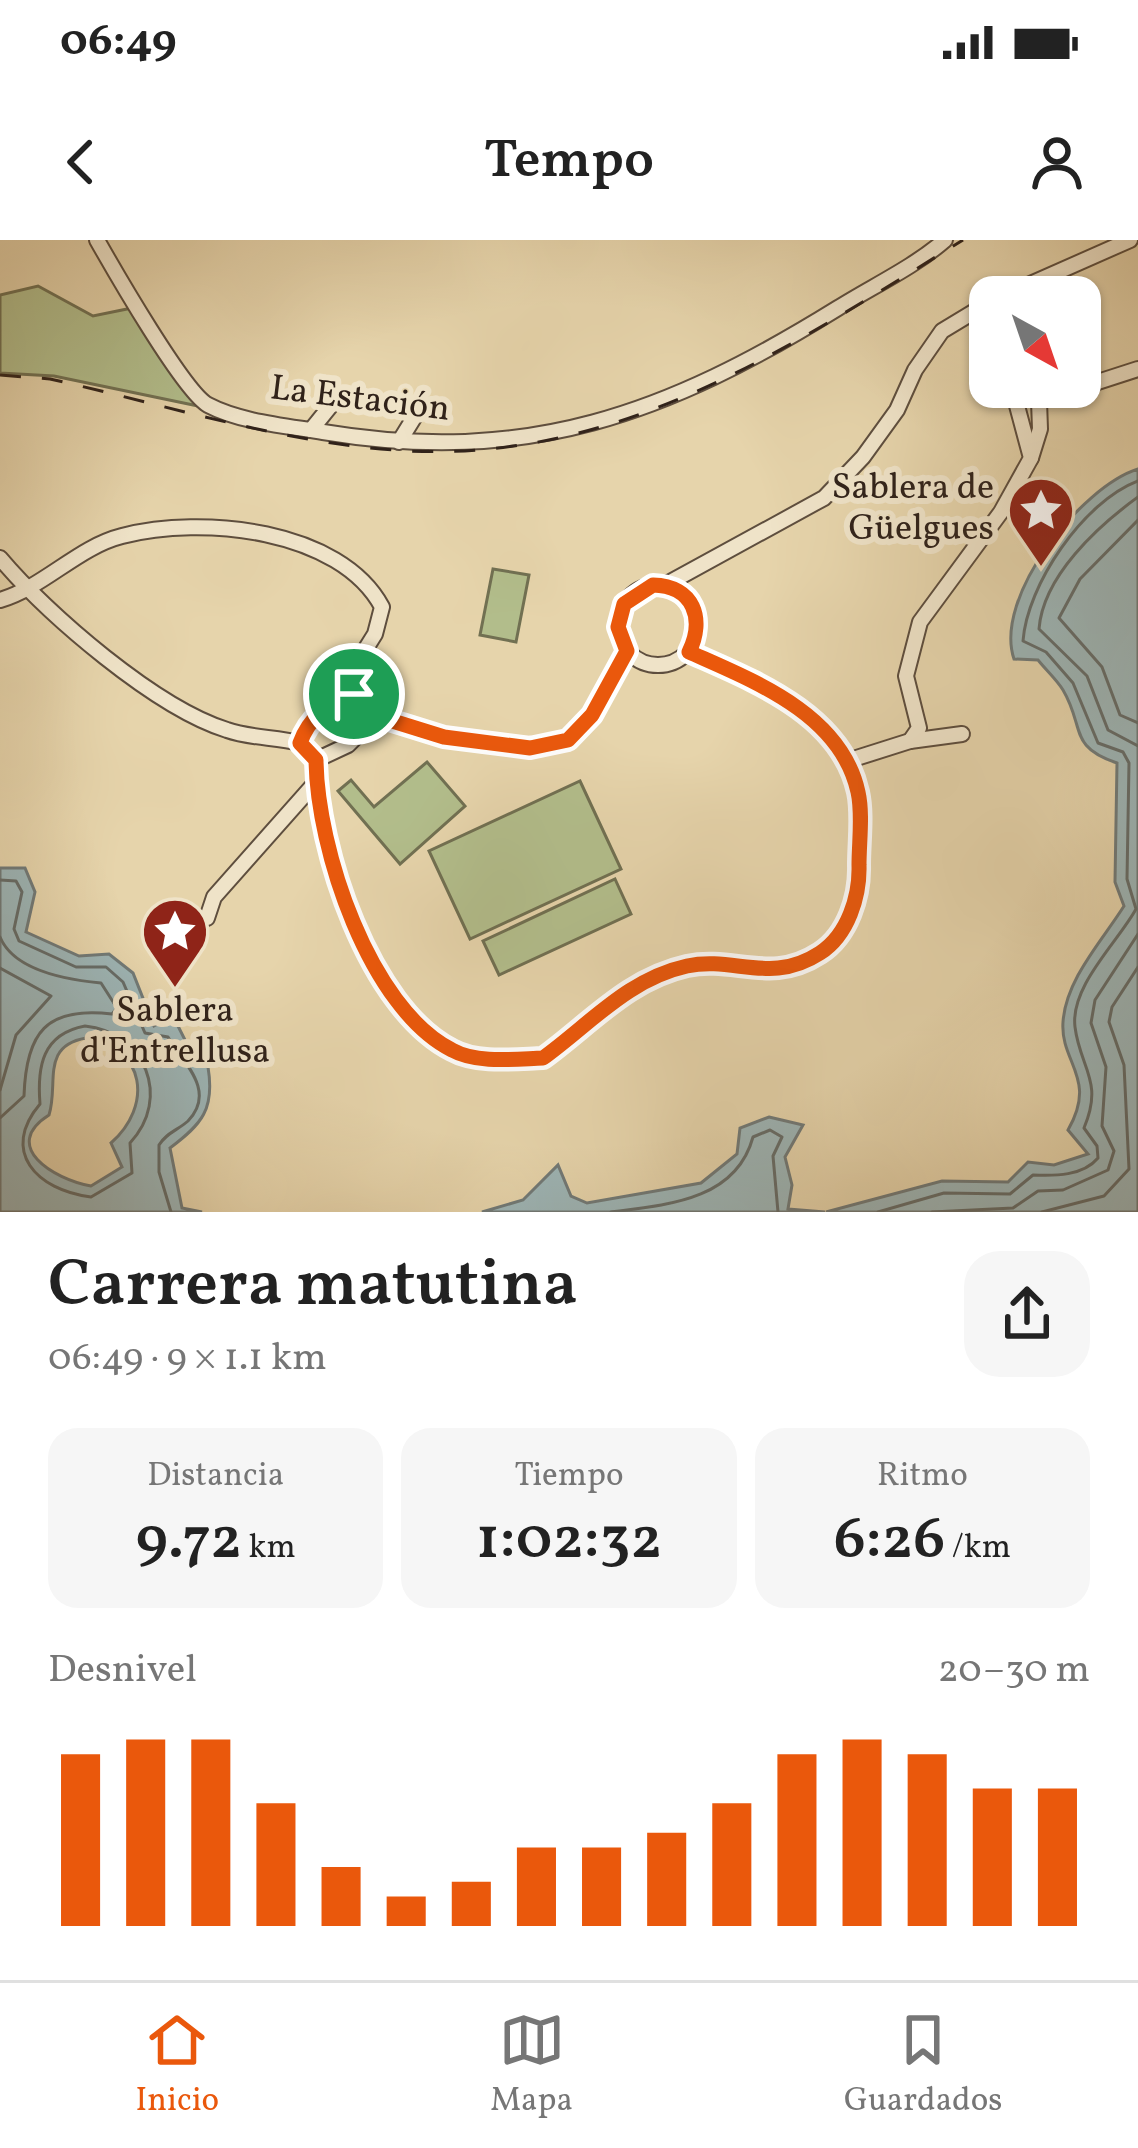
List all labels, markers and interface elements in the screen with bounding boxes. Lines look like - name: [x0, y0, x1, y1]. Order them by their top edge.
- text: 06:49: [60, 11, 176, 74]
- text: Tempo: [484, 125, 654, 200]
- icon: back: [48, 129, 114, 195]
- icon: person: [1024, 129, 1090, 195]
- north arrow: [969, 276, 1101, 408]
- map controls: [969, 276, 1101, 408]
- street label: La Estación: [267, 364, 453, 436]
- place label: Sablera de Güelgues: [831, 464, 994, 555]
- place icon: Sablera de Güelgues: [1006, 475, 1076, 569]
- pin: [303, 643, 405, 745]
- icon: arrive: [321, 661, 387, 727]
- place icon: Sablera d'Entrellusa: [140, 896, 210, 990]
- place label: Sablera d'Entrellusa: [80, 987, 270, 1078]
- text: Carrera matutina: [48, 1241, 578, 1333]
- button: share: [964, 1251, 1090, 1377]
- text: 06:49 · 9 × 1.1 km: [48, 1332, 327, 1386]
- text: Distancia: [147, 1454, 284, 1500]
- text: Tiempo: [515, 1454, 623, 1500]
- text: Ritmo: [877, 1454, 968, 1500]
- text: 9.72: [136, 1500, 242, 1583]
- text: 1:02:32: [476, 1500, 662, 1583]
- text: 6:26: [834, 1500, 945, 1583]
- text: km: [242, 1526, 296, 1572]
- text: /km: [945, 1526, 1011, 1572]
- text: Desnivel: [48, 1644, 197, 1698]
- text: 20–30 m: [938, 1644, 1090, 1698]
- tab: Inicio: [136, 2007, 219, 2125]
- tab: Mapa: [490, 2007, 573, 2125]
- tab: Guardados: [844, 2007, 1002, 2125]

